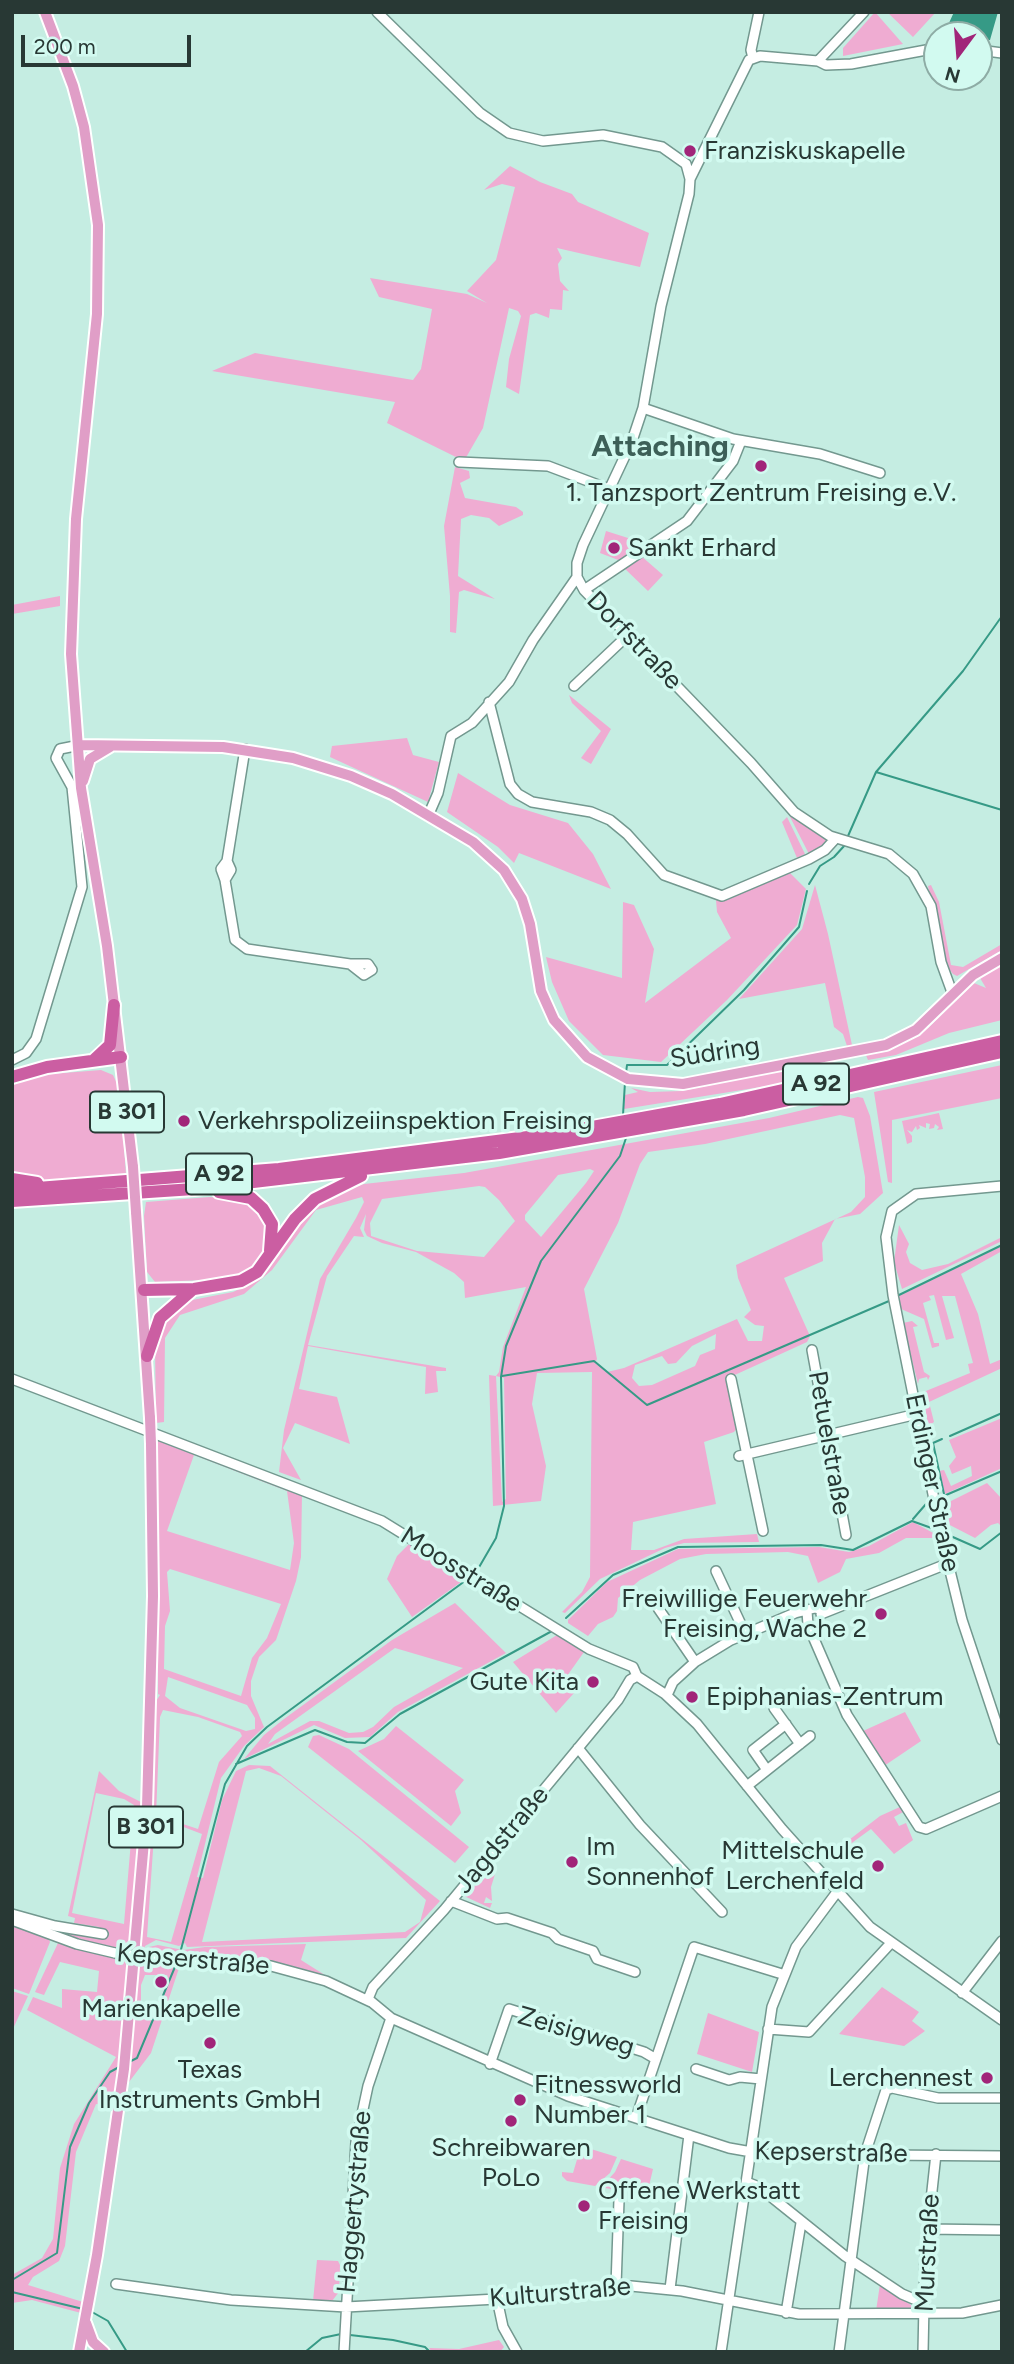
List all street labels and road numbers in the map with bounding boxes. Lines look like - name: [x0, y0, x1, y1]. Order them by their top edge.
- street label: Dorfstraße: [580, 585, 688, 697]
- street label: Südring: [668, 1031, 762, 1075]
- road number: A 92: [783, 1064, 849, 1104]
- road number: B 301: [90, 1092, 164, 1132]
- road number: A 92: [186, 1154, 252, 1194]
- street label: Petuelstraße: [801, 1368, 857, 1518]
- street label: Erdinger Straße: [898, 1391, 966, 1575]
- street label: Moosstraße: [395, 1520, 527, 1620]
- street label: Jagdstraße: [448, 1780, 556, 1900]
- road number: B 301: [109, 1806, 183, 1848]
- street label: Kepserstraße: [115, 1938, 271, 1982]
- street label: Zeisigweg: [514, 2000, 638, 2064]
- street label: Haggertystraße: [331, 2110, 379, 2294]
- street label: Kepserstraße: [754, 2136, 908, 2170]
- street label: Murstraße: [909, 2193, 947, 2313]
- street label: Kulturstraße: [488, 2271, 632, 2315]

